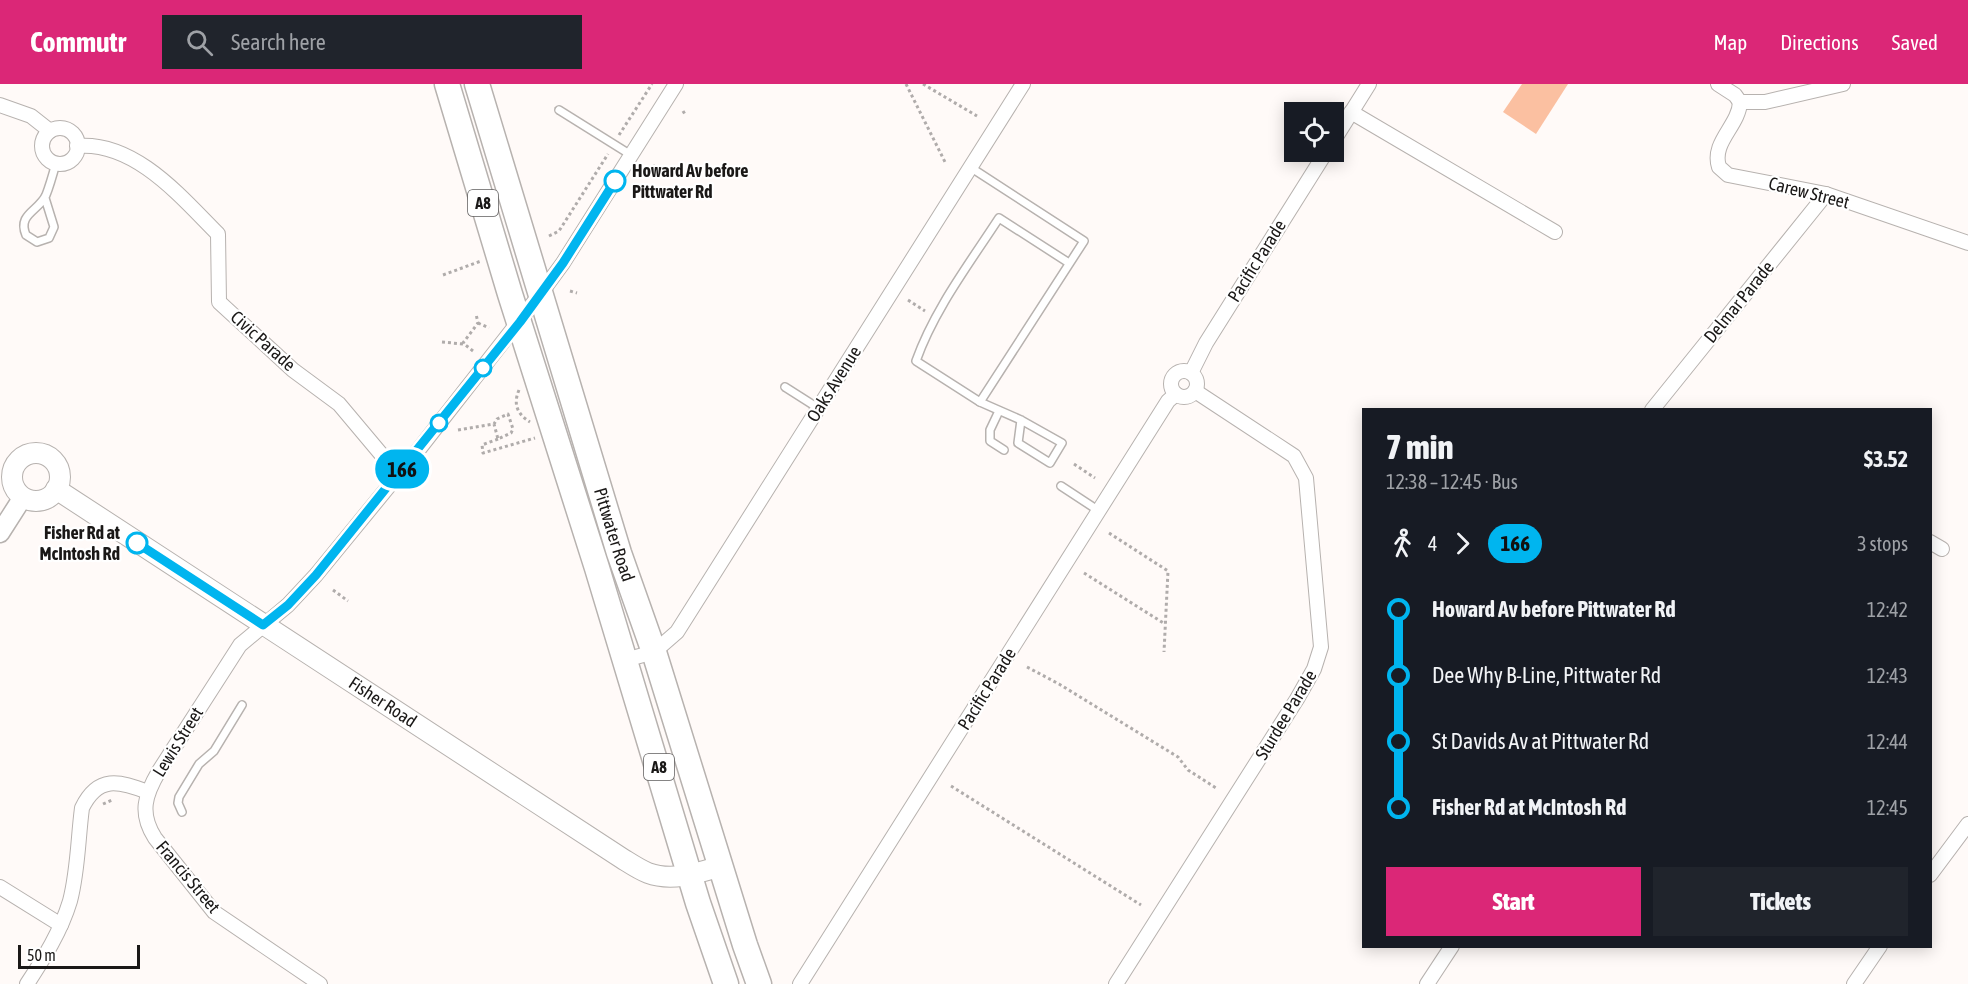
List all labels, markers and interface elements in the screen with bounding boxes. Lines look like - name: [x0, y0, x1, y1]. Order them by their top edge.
- search box: [162, 15, 582, 69]
- text: Commutr: [30, 26, 126, 58]
- icon: search: [183, 26, 216, 59]
- text: Search here: [231, 29, 326, 55]
- text: Map: [1713, 30, 1747, 54]
- text: Directions: [1780, 30, 1859, 54]
- text: Saved: [1892, 30, 1938, 54]
- map controls: [1284, 102, 1344, 162]
- button: locate: [1284, 102, 1344, 162]
- place label: Howard Av before Pittwater Rd: [632, 160, 748, 202]
- marker: Howard Av before Pittwater Rd: [604, 170, 626, 192]
- street label: Carew Street: [1767, 172, 1852, 213]
- road number: A8: [468, 190, 498, 216]
- street label: Pacific Parade: [1223, 216, 1290, 306]
- street label: Delmar Parade: [1699, 257, 1778, 347]
- street label: Civic Parade: [227, 306, 300, 375]
- street label: Oaks Avenue: [802, 342, 865, 426]
- unlabelled marker: [474, 359, 492, 377]
- unlabelled marker: [430, 414, 448, 432]
- text: 7 min: [1386, 428, 1453, 466]
- text: $3.52: [1864, 446, 1908, 472]
- line badge: 166: [368, 450, 436, 488]
- text: 166: [387, 457, 417, 481]
- text: 12:38 – 12:45 · Bus: [1386, 470, 1518, 493]
- street label: Pittwater Road: [590, 485, 639, 584]
- place label: Fisher Rd at McIntosh Rd: [39, 522, 121, 564]
- icon: walk: [1386, 527, 1419, 560]
- icon: forward: [1446, 527, 1479, 560]
- text: 166: [1500, 531, 1530, 555]
- marker: Fisher Rd at McIntosh Rd: [126, 532, 148, 554]
- text: 4: [1428, 532, 1437, 555]
- text: 3 stops: [1857, 532, 1908, 555]
- text: Howard Av before Pittwater Rd: [1432, 596, 1676, 622]
- text: 12:42: [1867, 598, 1908, 621]
- street label: Pacific Parade: [953, 644, 1020, 734]
- text: Dee Why B-Line, Pittwater Rd: [1432, 662, 1661, 688]
- text: 12:43: [1867, 664, 1908, 687]
- street label: Sturdee Parade: [1251, 666, 1321, 763]
- street label: Fisher Road: [345, 672, 421, 732]
- street label: Lewis Street: [148, 703, 207, 780]
- text: St Davids Av at Pittwater Rd: [1432, 728, 1649, 754]
- text: 12:44: [1867, 730, 1908, 753]
- road number: A8: [644, 754, 674, 780]
- text: Fisher Rd at McIntosh Rd: [1432, 794, 1626, 820]
- text: 12:45: [1867, 796, 1908, 819]
- street label: Francis Street: [152, 836, 225, 917]
- button: Start: [1386, 867, 1641, 936]
- button: Tickets: [1653, 867, 1908, 936]
- scale bar: [18, 942, 140, 970]
- text: 50 m: [27, 946, 56, 964]

